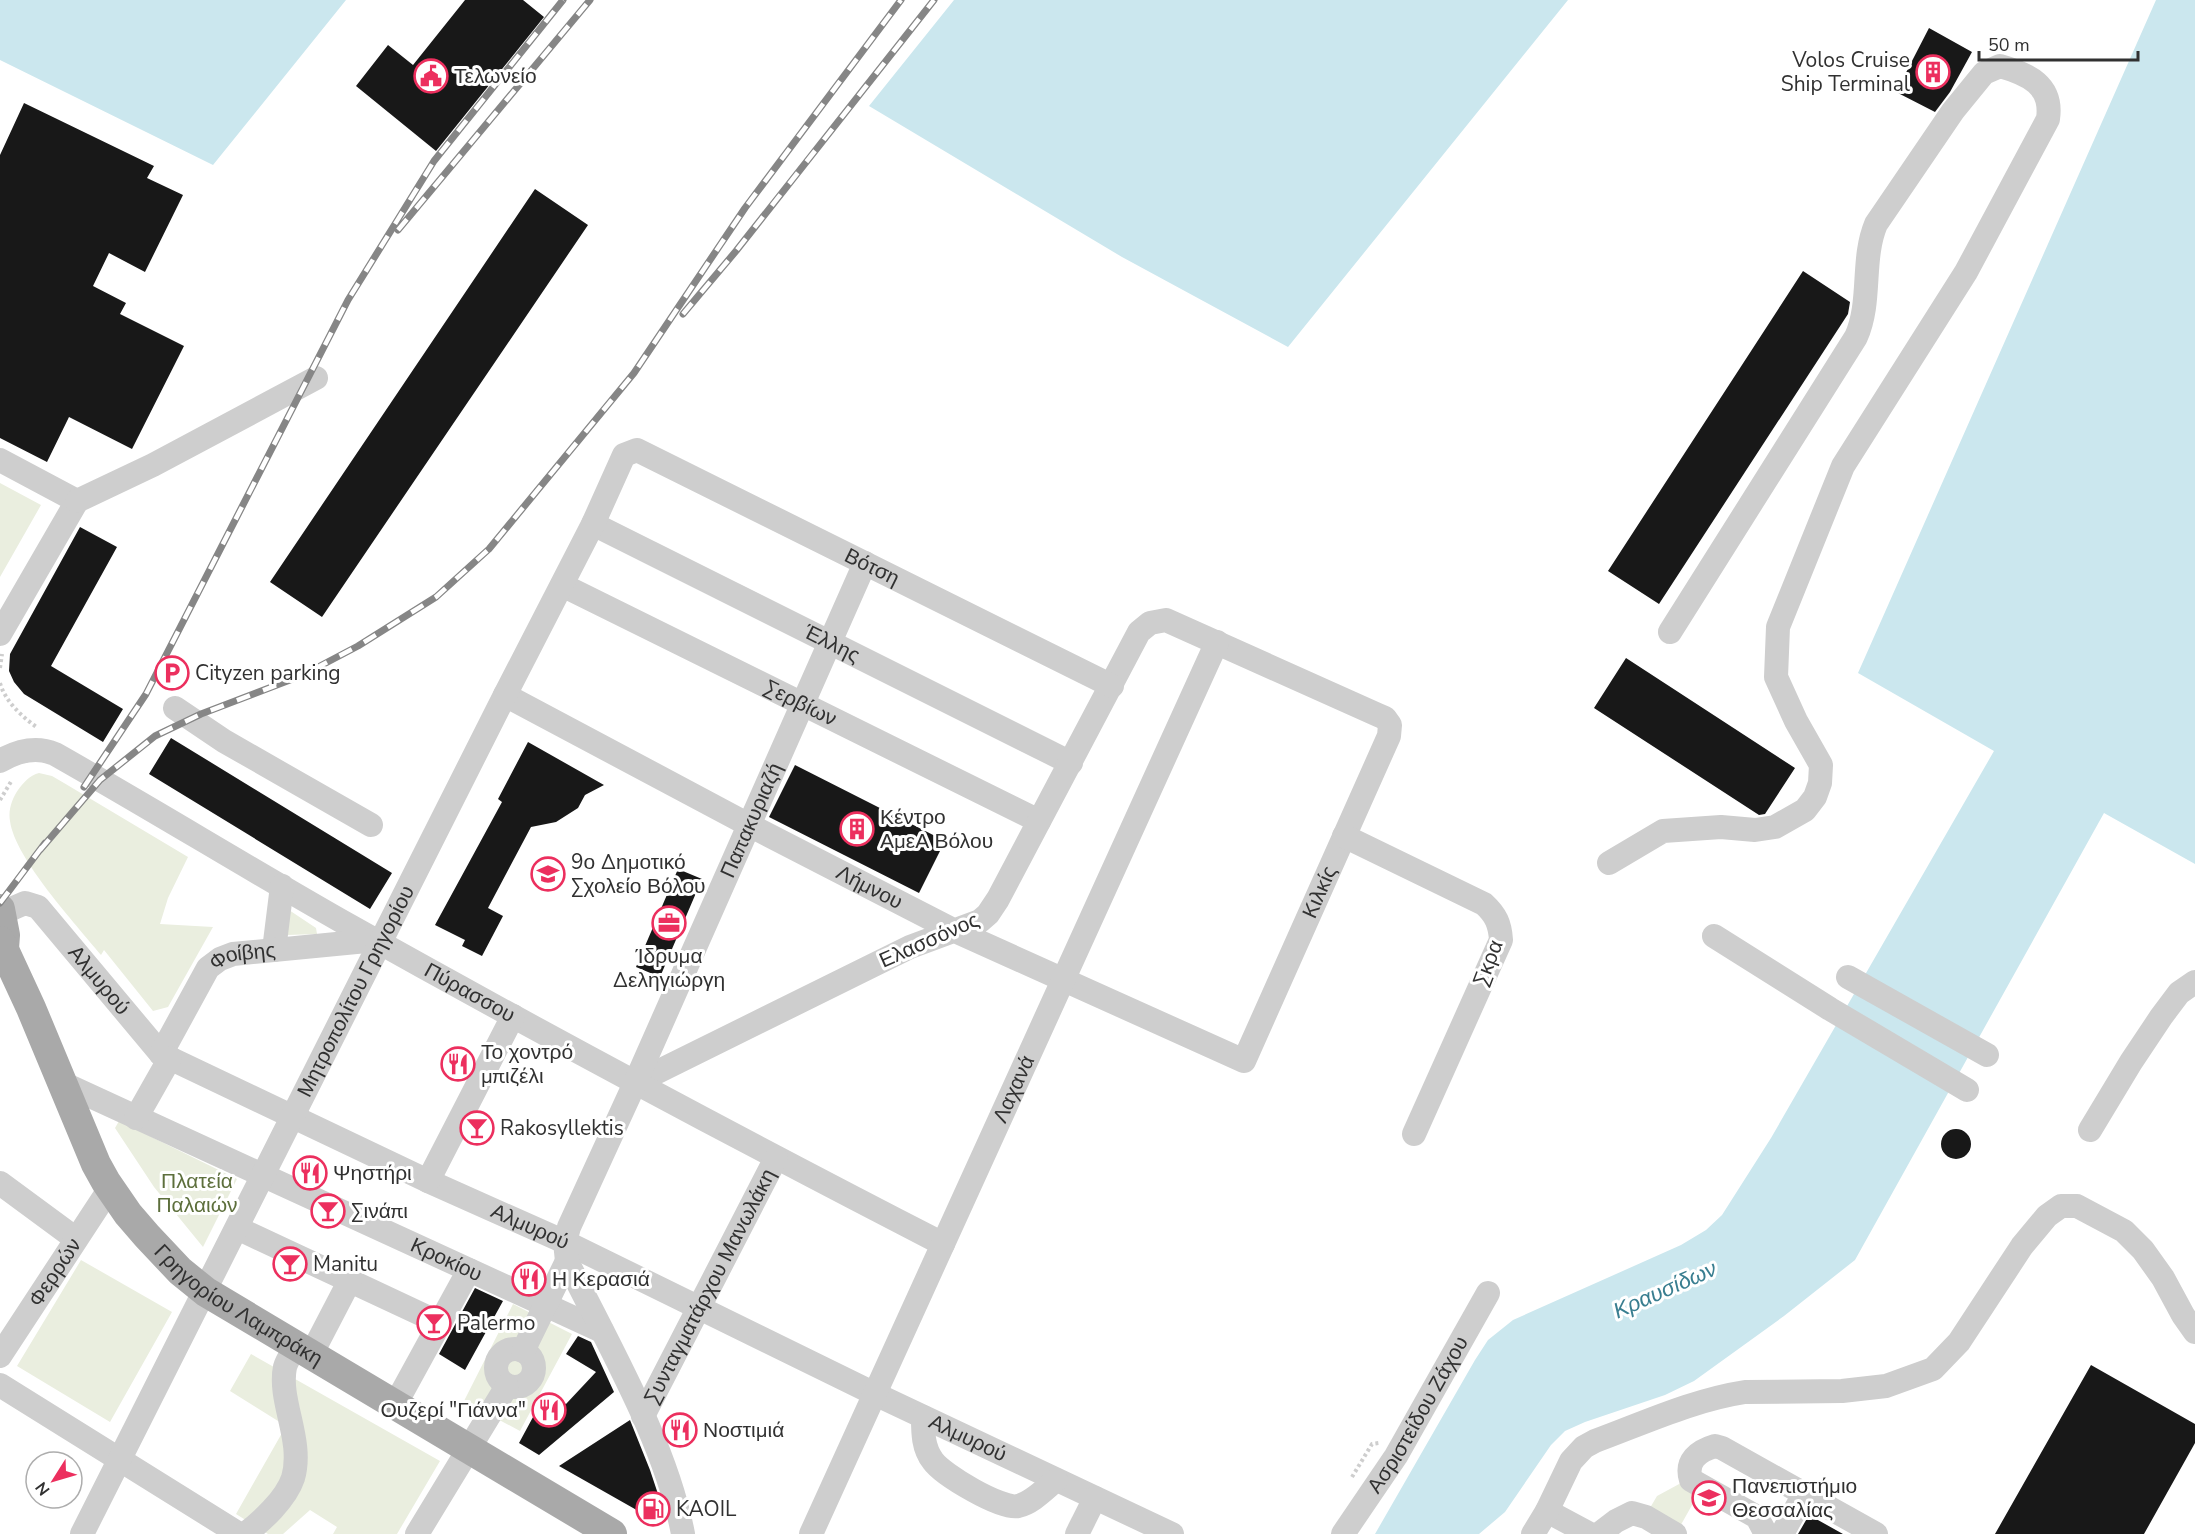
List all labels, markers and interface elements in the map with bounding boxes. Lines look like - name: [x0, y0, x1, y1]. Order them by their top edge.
- scale bar: [1979, 24, 2138, 62]
- text: 50 m: [1988, 33, 2030, 57]
- place label: Volos Cruise Ship Terminal: [1781, 46, 1911, 98]
- building icon: Volos Cruise Ship Terminal: [1915, 54, 1951, 90]
- public building icon: Τελωνείο: [413, 58, 449, 94]
- place label: Τελωνείο: [454, 62, 537, 90]
- street label: Βότση: [840, 541, 904, 592]
- street label: Έλλης: [798, 617, 865, 669]
- parking icon: Cityzen parking: [154, 655, 190, 691]
- place label: Cityzen parking: [195, 659, 341, 687]
- street label: Σερβίων: [759, 673, 841, 733]
- street label: Παπακυριαζή: [714, 758, 789, 882]
- place label: Κέντρο ΑμεΑ Βόλου: [880, 803, 993, 855]
- building icon: Κέντρο ΑμεΑ Βόλου: [839, 811, 875, 847]
- place label: 9ο Δημοτικό Σχολείο Βόλου: [571, 848, 706, 900]
- school or university icon: 9ο Δημοτικό Σχολείο Βόλου: [530, 856, 566, 892]
- street label: Λήμνου: [831, 858, 908, 916]
- street label: Κιλκίς: [1295, 862, 1343, 923]
- street label: Μητροπολίτου Γρηγορίου: [291, 880, 421, 1102]
- office icon: Ίδρυμα Δεληγιώργη: [651, 905, 687, 941]
- street label: Ελασσόνος: [875, 906, 983, 974]
- street label: Φοίβης: [203, 936, 277, 977]
- street label: Σκρα: [1466, 936, 1510, 990]
- street label: Αλμυρού: [62, 939, 137, 1021]
- place label: Ίδρυμα Δεληγιώργη: [613, 942, 725, 994]
- street label: Πύρασσου: [419, 956, 520, 1029]
- place label: Το χοντρό μπιζέλι: [481, 1038, 573, 1090]
- restaurant icon: Το χοντρό μπιζέλι: [440, 1046, 476, 1082]
- street label: Λαχανά: [986, 1051, 1041, 1127]
- bar icon: Rakosyllektis: [459, 1110, 495, 1146]
- place label: Rakosyllektis: [500, 1114, 624, 1142]
- restaurant icon: Ψηστήρι: [292, 1155, 328, 1191]
- place label: Ψηστήρι: [333, 1159, 412, 1187]
- street label: Συνταγματάρχου Μανωλάκη: [638, 1164, 782, 1409]
- park label: Πλατεία Παλαιών: [156, 1167, 238, 1219]
- bar icon: Σινάπι: [310, 1193, 346, 1229]
- place label: Σινάπι: [351, 1197, 408, 1225]
- street label: Αλμυρού: [487, 1197, 574, 1256]
- street label: Κροκίου: [406, 1231, 487, 1288]
- street label: Φερρών: [22, 1232, 88, 1312]
- street label: Γρηγορίου Λαμπράκη: [148, 1238, 328, 1373]
- bar icon: Manitu: [272, 1246, 308, 1282]
- place label: Manitu: [313, 1250, 378, 1278]
- water label: Κραυσίδων: [1608, 1254, 1722, 1326]
- restaurant icon: Η Κερασιά: [511, 1261, 547, 1297]
- place label: Η Κερασιά: [552, 1265, 650, 1293]
- bar icon: Palermo: [416, 1305, 452, 1341]
- place label: Palermo: [457, 1309, 535, 1337]
- street label: Ασριστείδου Ζάχου: [1361, 1331, 1475, 1499]
- restaurant icon: Ουζερί "Γιάννα": [531, 1392, 567, 1428]
- place label: Ουζερί "Γιάννα": [381, 1396, 526, 1424]
- street label: Αλμυρού: [924, 1407, 1011, 1468]
- restaurant icon: Νοστιμιά: [662, 1412, 698, 1448]
- place label: Νοστιμιά: [703, 1416, 784, 1444]
- north arrow: [24, 1450, 84, 1510]
- place label: Πανεπιστήμιο Θεσσαλίας: [1732, 1472, 1857, 1524]
- text: N: [30, 1477, 55, 1500]
- school or university icon: Πανεπιστήμιο Θεσσαλίας: [1691, 1480, 1727, 1516]
- fuel station icon: KAOIL: [635, 1491, 671, 1527]
- place label: KAOIL: [676, 1495, 737, 1523]

